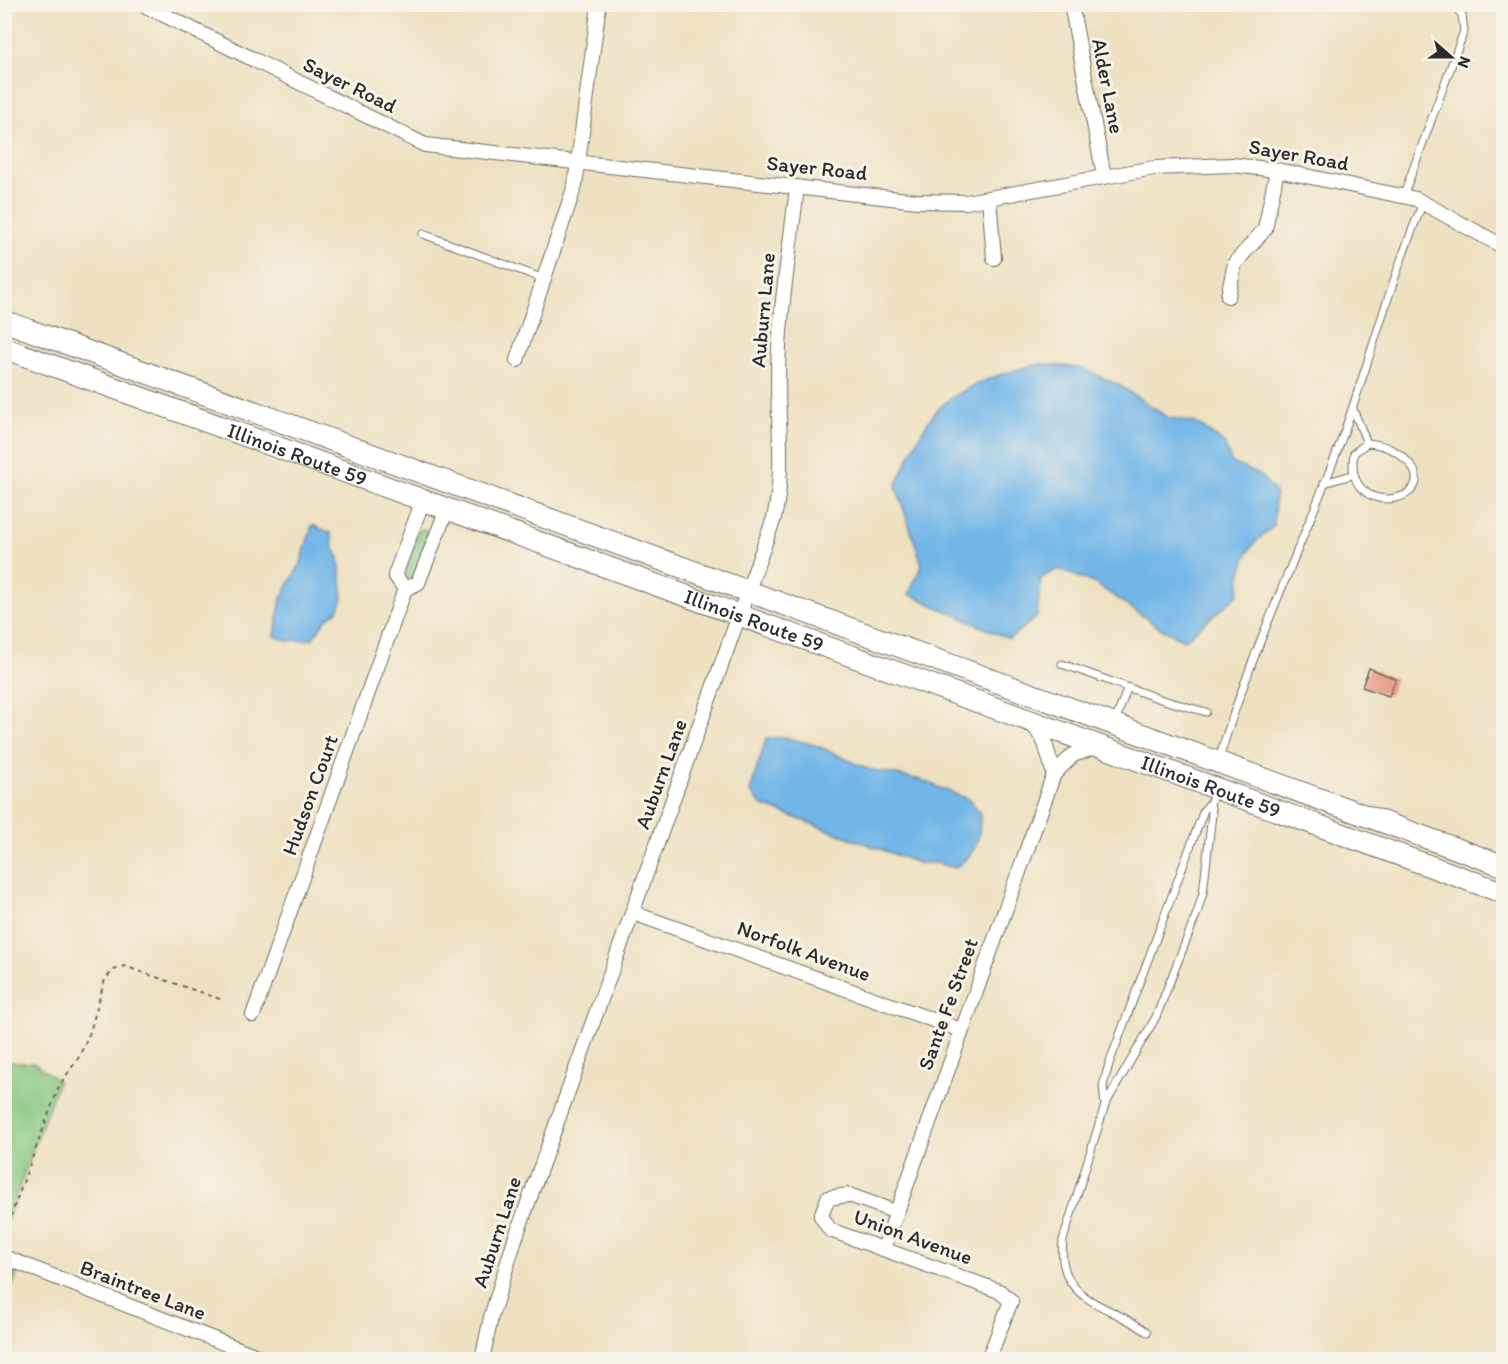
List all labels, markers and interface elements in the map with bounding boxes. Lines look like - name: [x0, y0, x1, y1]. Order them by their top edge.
- north arrow: [1421, 27, 1481, 87]
- street label: Alder Lane: [1087, 36, 1130, 136]
- street label: Sayer Road: [299, 51, 402, 118]
- text: N: [1454, 54, 1475, 71]
- street label: Sayer Road: [1247, 133, 1352, 176]
- street label: Sayer Road: [765, 150, 869, 185]
- street label: Auburn Lane: [745, 251, 780, 368]
- street label: Illinois Route 59: [224, 417, 371, 491]
- street label: Illinois Route 59: [681, 583, 827, 657]
- street label: Auburn Lane: [629, 715, 692, 832]
- street label: Hudson Court: [276, 731, 343, 858]
- street label: Illinois Route 59: [1138, 749, 1284, 823]
- street label: Norfolk Avenue: [734, 915, 874, 986]
- street label: Sante Fe Street: [912, 934, 983, 1073]
- street label: Auburn Lane: [467, 1173, 526, 1290]
- street label: Union Avenue: [850, 1203, 976, 1270]
- street label: Braintree Lane: [77, 1254, 210, 1325]

